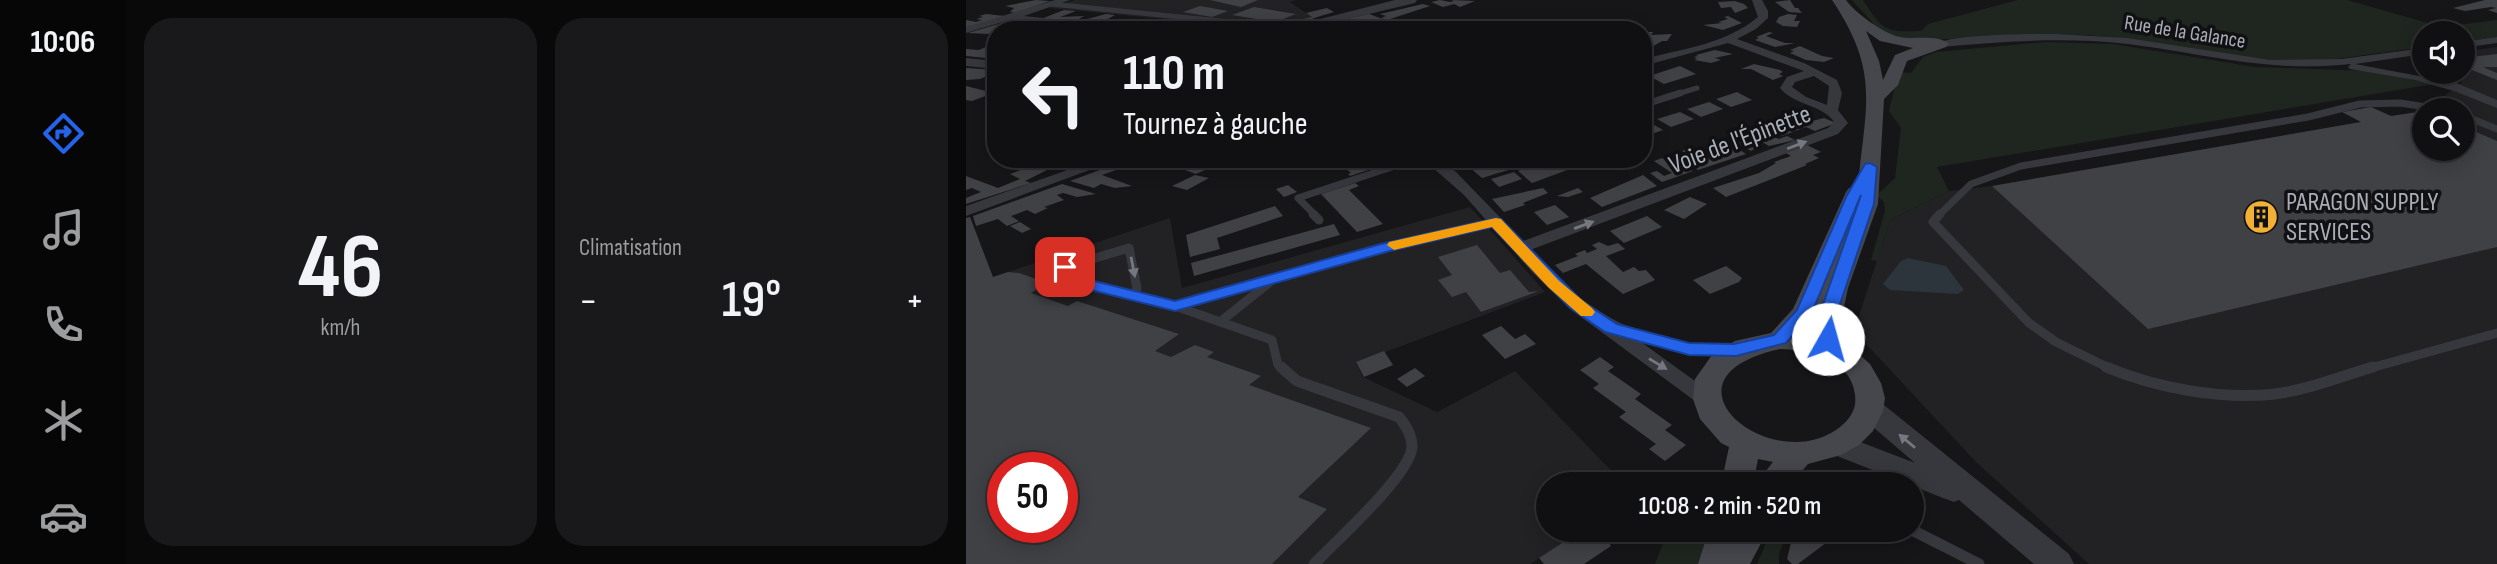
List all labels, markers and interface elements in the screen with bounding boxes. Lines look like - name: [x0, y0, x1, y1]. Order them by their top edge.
- street label: Rue de la Galance: [2123, 10, 2247, 54]
- map controls: [2412, 21, 2475, 161]
- button: sound: [2412, 21, 2475, 84]
- text: 10:06: [31, 23, 95, 62]
- text: 110 m: [1123, 45, 1225, 104]
- icon: left: [1008, 49, 1099, 140]
- button: search: [2412, 98, 2475, 161]
- street label: Voie de l'Épinette: [1665, 99, 1815, 181]
- text: Tournez à gauche: [1123, 105, 1308, 144]
- icon: directions: [39, 109, 88, 158]
- one-way arrow: [1786, 139, 1807, 150]
- place label: PARAGON SUPPLY SERVICES: [2286, 187, 2438, 248]
- building icon: PARAGON SUPPLY SERVICES: [2242, 198, 2280, 236]
- icon: music: [39, 205, 88, 254]
- text: 46: [298, 214, 383, 323]
- one-way arrow: [1573, 219, 1594, 230]
- text: Climatisation: [579, 234, 682, 262]
- pin: [1035, 237, 1095, 297]
- icon: arrive: [1046, 248, 1084, 286]
- one-way arrow: [1128, 256, 1139, 278]
- text: 19°: [722, 269, 781, 332]
- text: −: [579, 279, 598, 324]
- text: +: [905, 279, 924, 324]
- icon: phone: [39, 300, 88, 349]
- position arrow: [1791, 302, 1865, 376]
- text: km/h: [321, 314, 360, 342]
- one-way arrow: [1649, 358, 1668, 370]
- icon: climate: [39, 396, 88, 445]
- one-way arrow: [1899, 434, 1916, 449]
- speed limit sign: 50: [987, 452, 1078, 543]
- text: 10:08 · 2 min · 520 m: [1639, 491, 1821, 522]
- icon: car: [39, 492, 88, 541]

